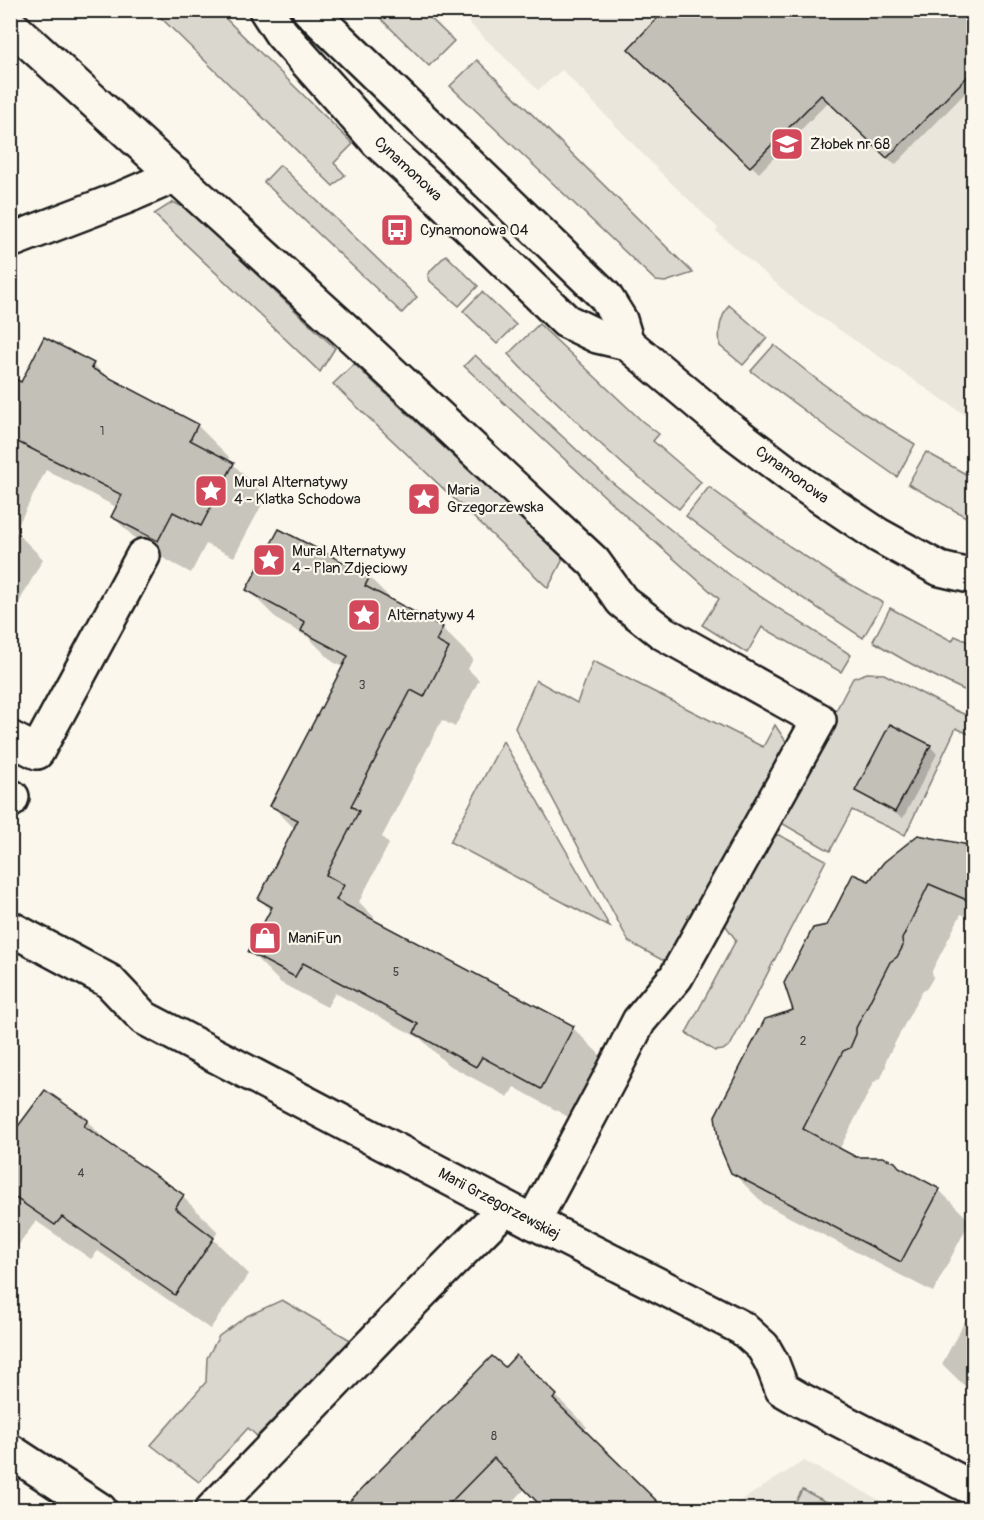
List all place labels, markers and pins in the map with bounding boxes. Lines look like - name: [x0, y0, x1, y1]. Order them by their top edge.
- school or university icon: Żłobek nr 68: [769, 126, 805, 162]
- place label: Żłobek nr 68: [810, 135, 891, 154]
- bus stop icon: Cynamonowa 04: [379, 212, 415, 248]
- place label: Cynamonowa 04: [420, 221, 529, 240]
- place icon: Mural Alternatywy 4 - Klatka Schodowa: [193, 473, 229, 509]
- place label: Mural Alternatywy 4 - Klatka Schodowa: [234, 473, 361, 509]
- place icon: Maria Grzegorzewska: [406, 481, 442, 517]
- place label: Maria Grzegorzewska: [447, 481, 544, 517]
- place icon: Mural Alternatywy 4 - Plan Zdjęciowy: [251, 542, 287, 578]
- place label: Mural Alternatywy 4 - Plan Zdjęciowy: [292, 542, 408, 578]
- place icon: Alternatywy 4: [346, 597, 382, 633]
- place label: Alternatywy 4: [387, 606, 475, 625]
- shop icon: ManiFun: [247, 920, 283, 956]
- place label: ManiFun: [288, 929, 342, 948]

